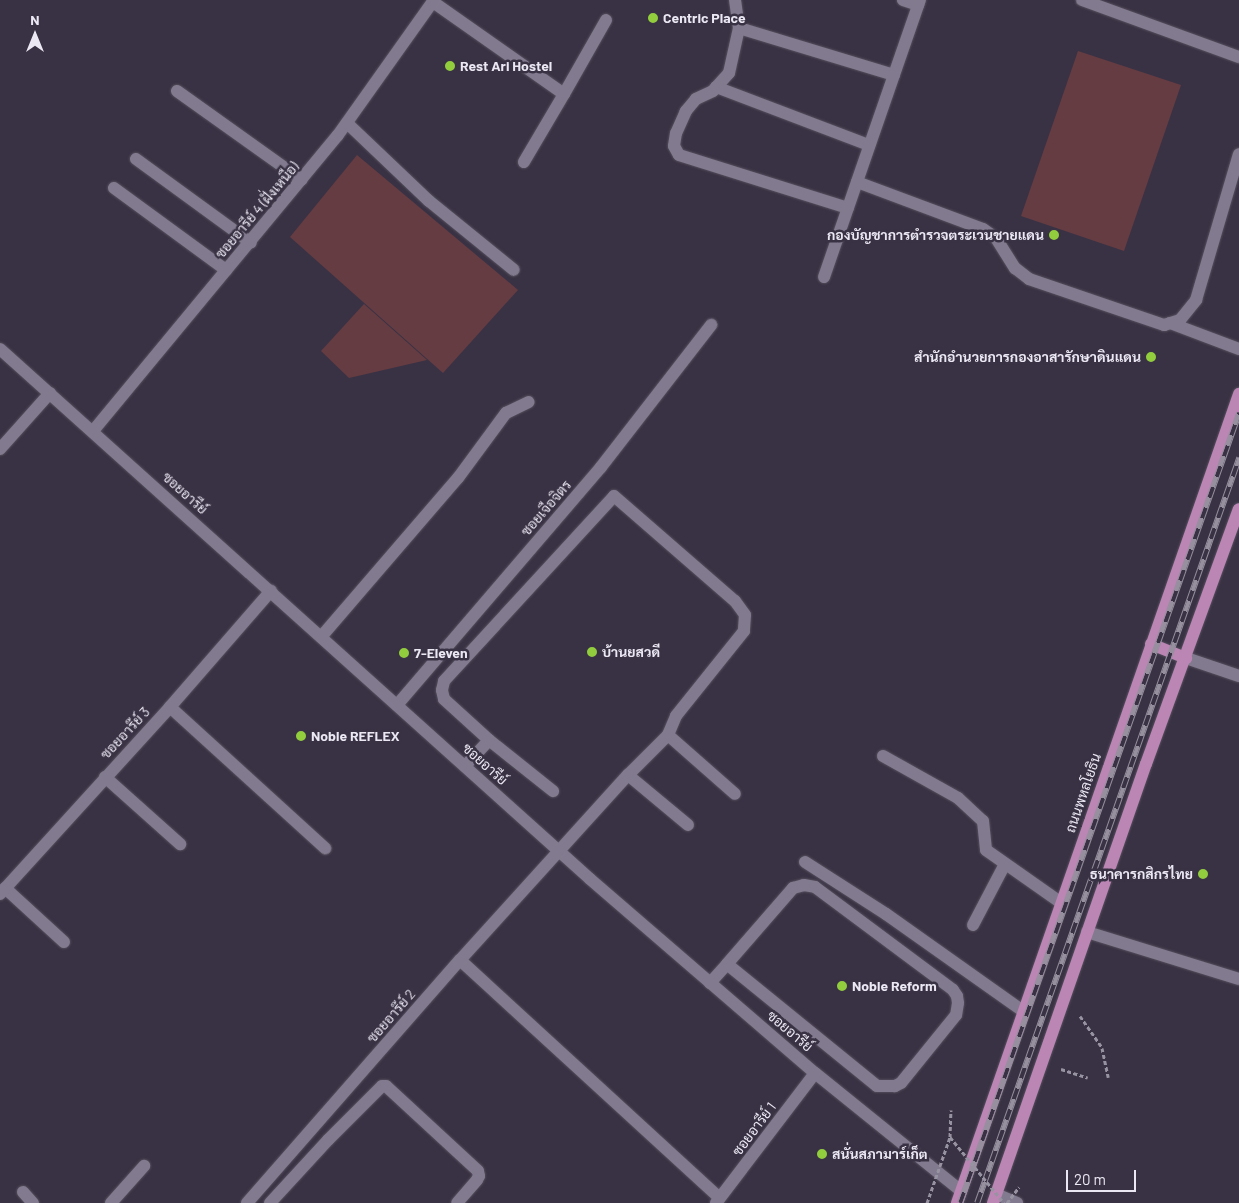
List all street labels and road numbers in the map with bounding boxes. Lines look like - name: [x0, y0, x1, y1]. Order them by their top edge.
- street label: ซอยอารีย์ 4 (ฝั่งเหนือ): [212, 158, 302, 262]
- street label: ซอยอารีย์: [159, 468, 211, 518]
- street label: ซอยเจือจิตร: [517, 477, 575, 539]
- street label: ซอยอาร๊ย์ 3: [97, 704, 153, 762]
- street label: ซอยอารีย์: [459, 739, 511, 789]
- street label: ถนนพหลโยธิน: [1062, 751, 1104, 835]
- street label: ซอยอาร๊ย์ 2: [363, 986, 419, 1046]
- street label: ซอยอารีย์: [764, 1007, 816, 1055]
- street label: ซอยอารีย์ 1: [729, 1099, 779, 1159]

